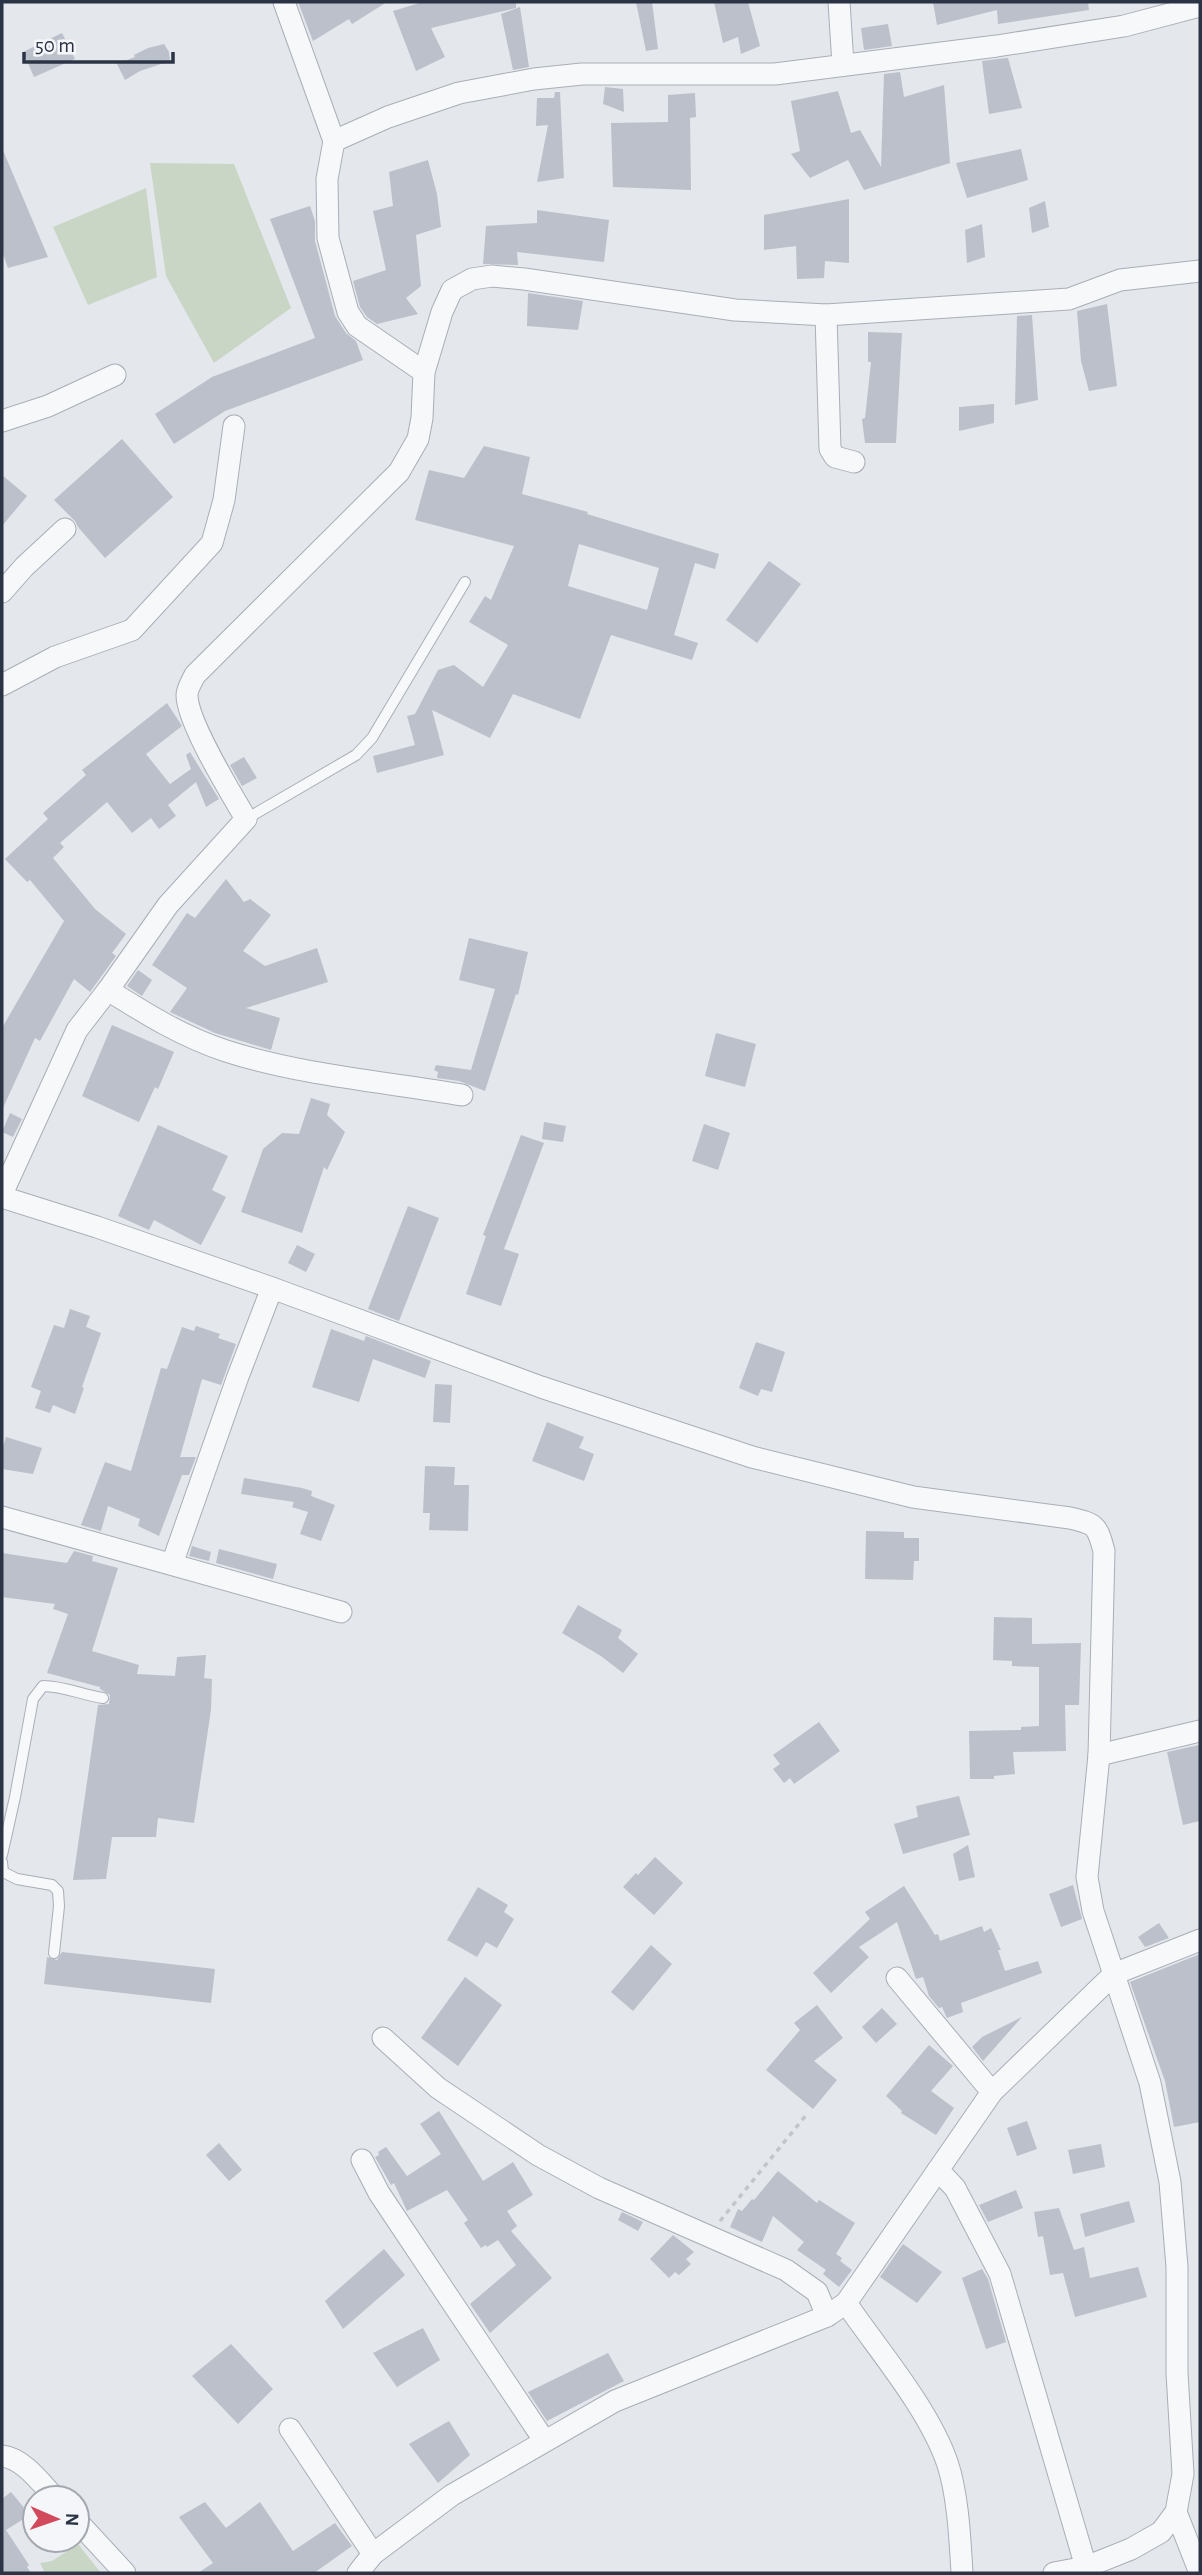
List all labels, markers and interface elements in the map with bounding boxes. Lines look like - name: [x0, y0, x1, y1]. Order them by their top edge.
- scale bar: [24, 21, 173, 65]
- text: 50 m: [35, 35, 75, 56]
- north arrow: [21, 2484, 91, 2554]
- text: N: [62, 2513, 81, 2526]

